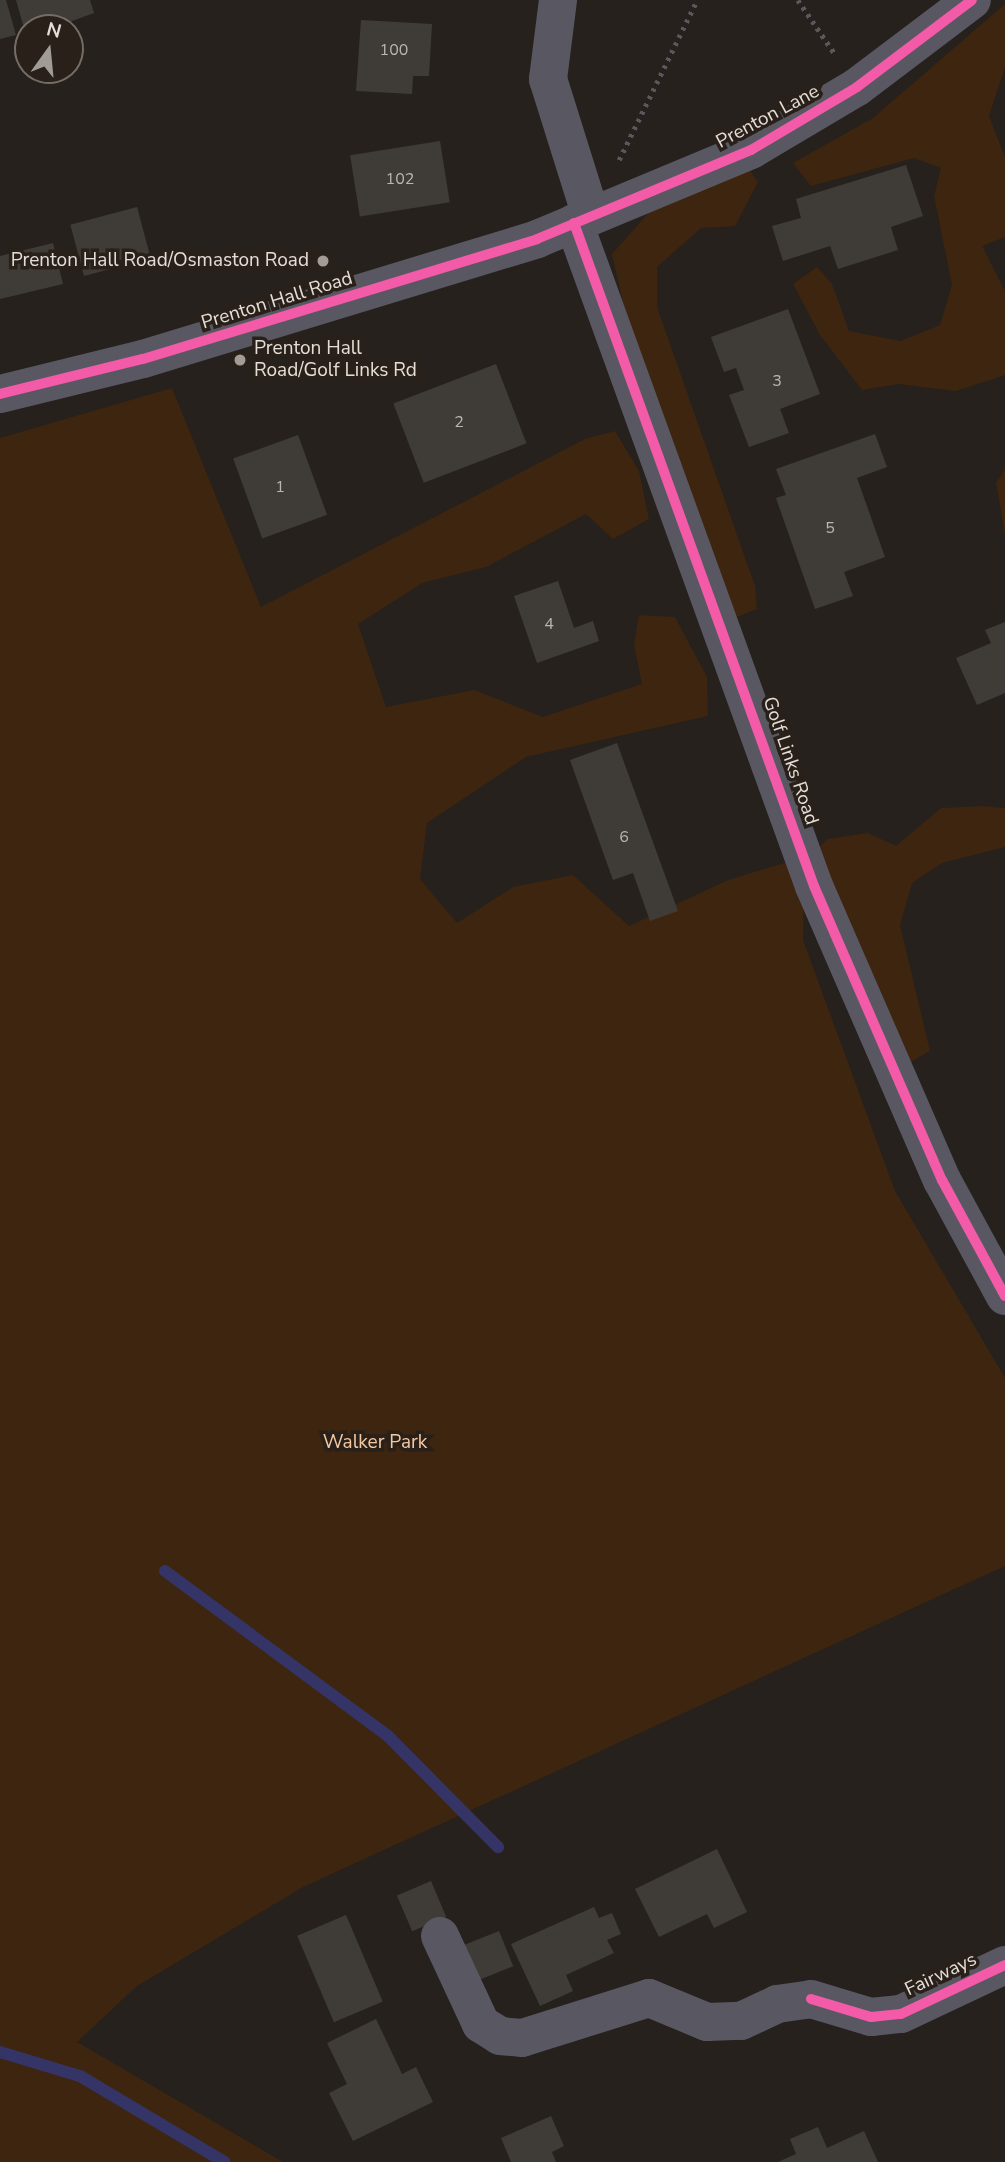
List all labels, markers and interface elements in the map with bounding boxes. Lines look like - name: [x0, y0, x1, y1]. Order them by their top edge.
- north arrow: [14, 14, 84, 84]
- text: N: [44, 16, 64, 45]
- house number: 100: [380, 40, 408, 60]
- street label: Prenton Lane: [713, 80, 823, 154]
- house number: 102: [386, 169, 414, 189]
- place label: Prenton Hall Road/Osmaston Road: [11, 250, 309, 272]
- marker: Prenton Hall Road/Osmaston Road: [315, 253, 331, 269]
- street label: Prenton Hall Road: [199, 267, 355, 335]
- place label: Prenton Hall Road/Golf Links Rd: [254, 338, 417, 382]
- marker: Prenton Hall Road/Golf Links Rd: [232, 352, 248, 368]
- house number: 3: [772, 371, 782, 391]
- house number: 2: [454, 412, 464, 432]
- house number: 1: [275, 477, 285, 497]
- house number: 5: [825, 518, 835, 538]
- house number: 4: [544, 614, 554, 634]
- street label: Golf Links Road: [757, 694, 823, 828]
- house number: 6: [619, 827, 629, 847]
- park label: Walker Park: [323, 1432, 427, 1454]
- street label: Fairways: [902, 1949, 980, 2001]

